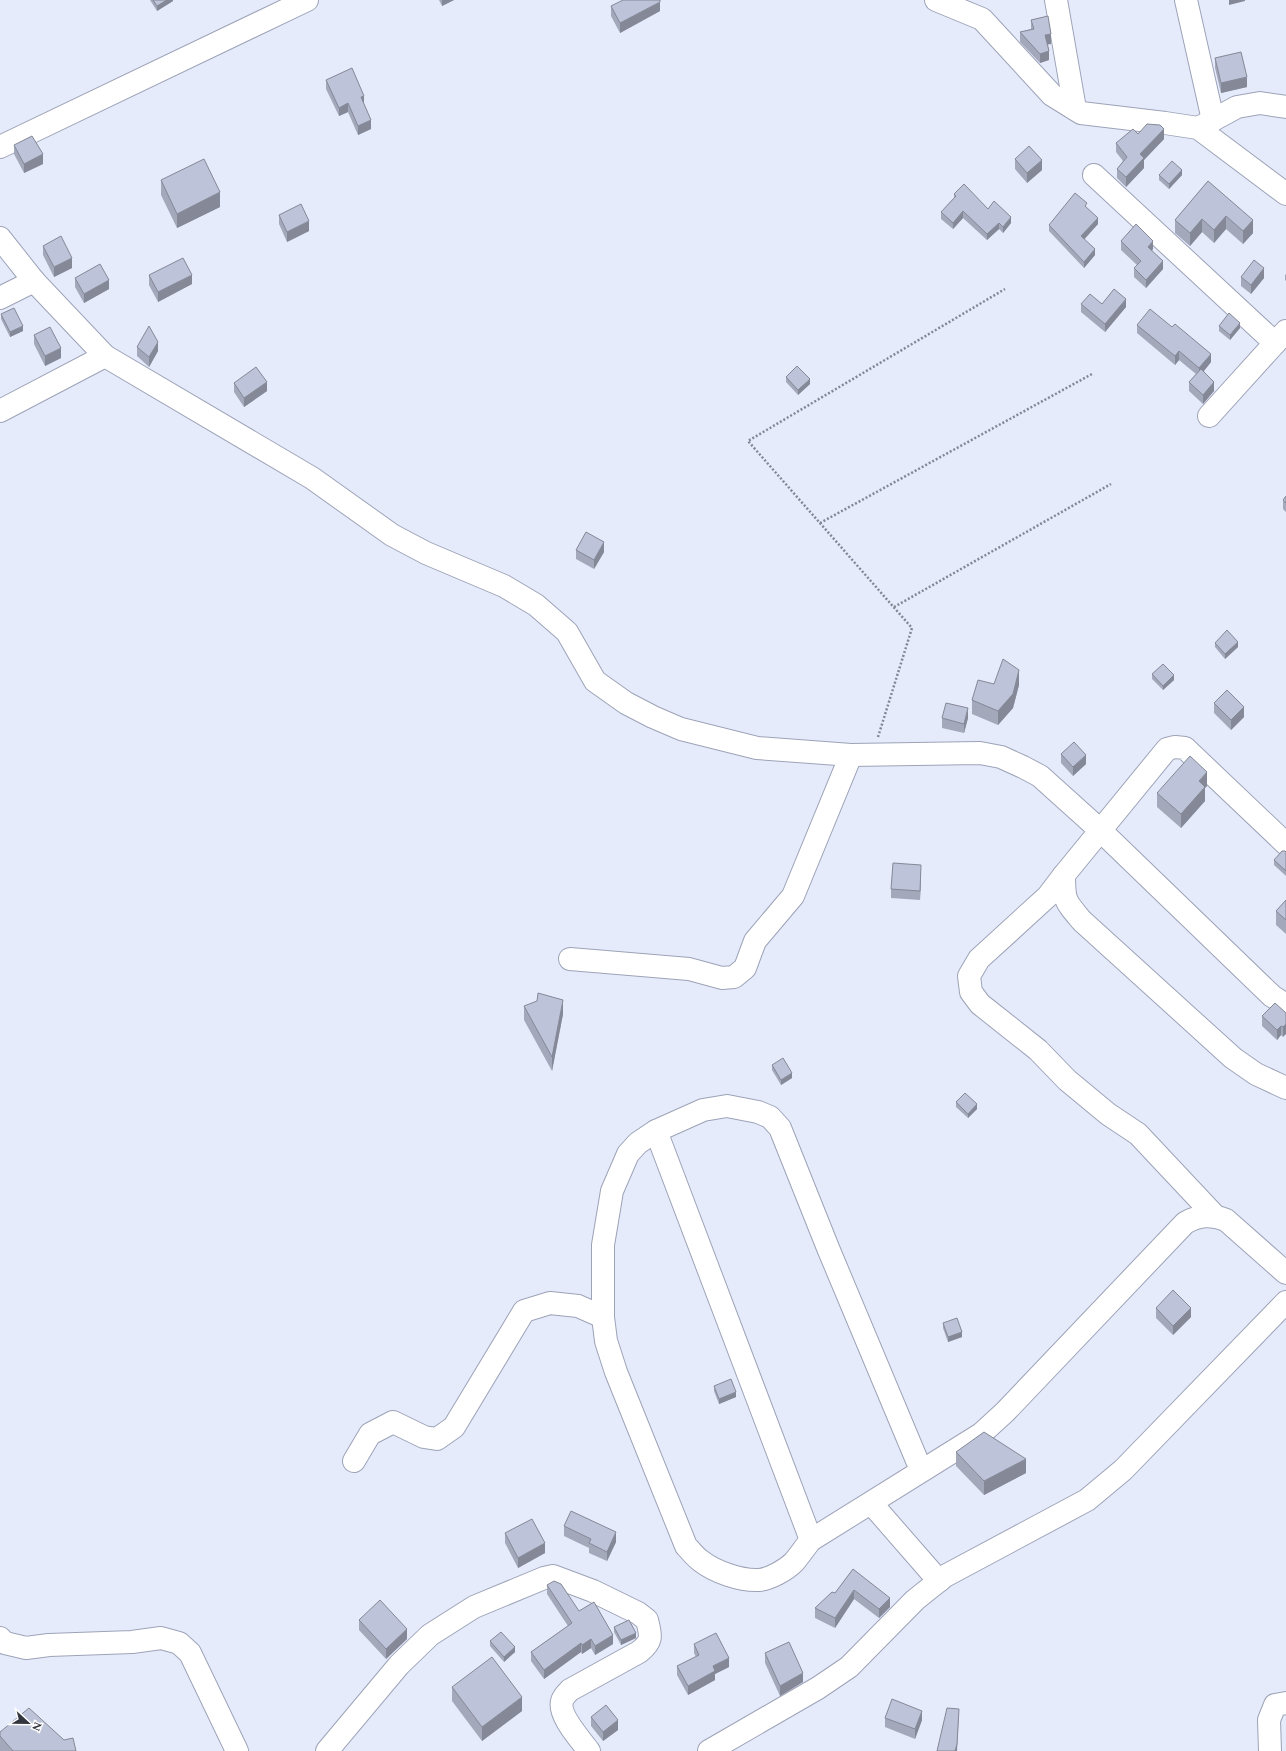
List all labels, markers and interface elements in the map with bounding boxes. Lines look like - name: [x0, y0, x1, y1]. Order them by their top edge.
- north arrow: [8, 1703, 48, 1743]
- text: N: [27, 1719, 46, 1734]

